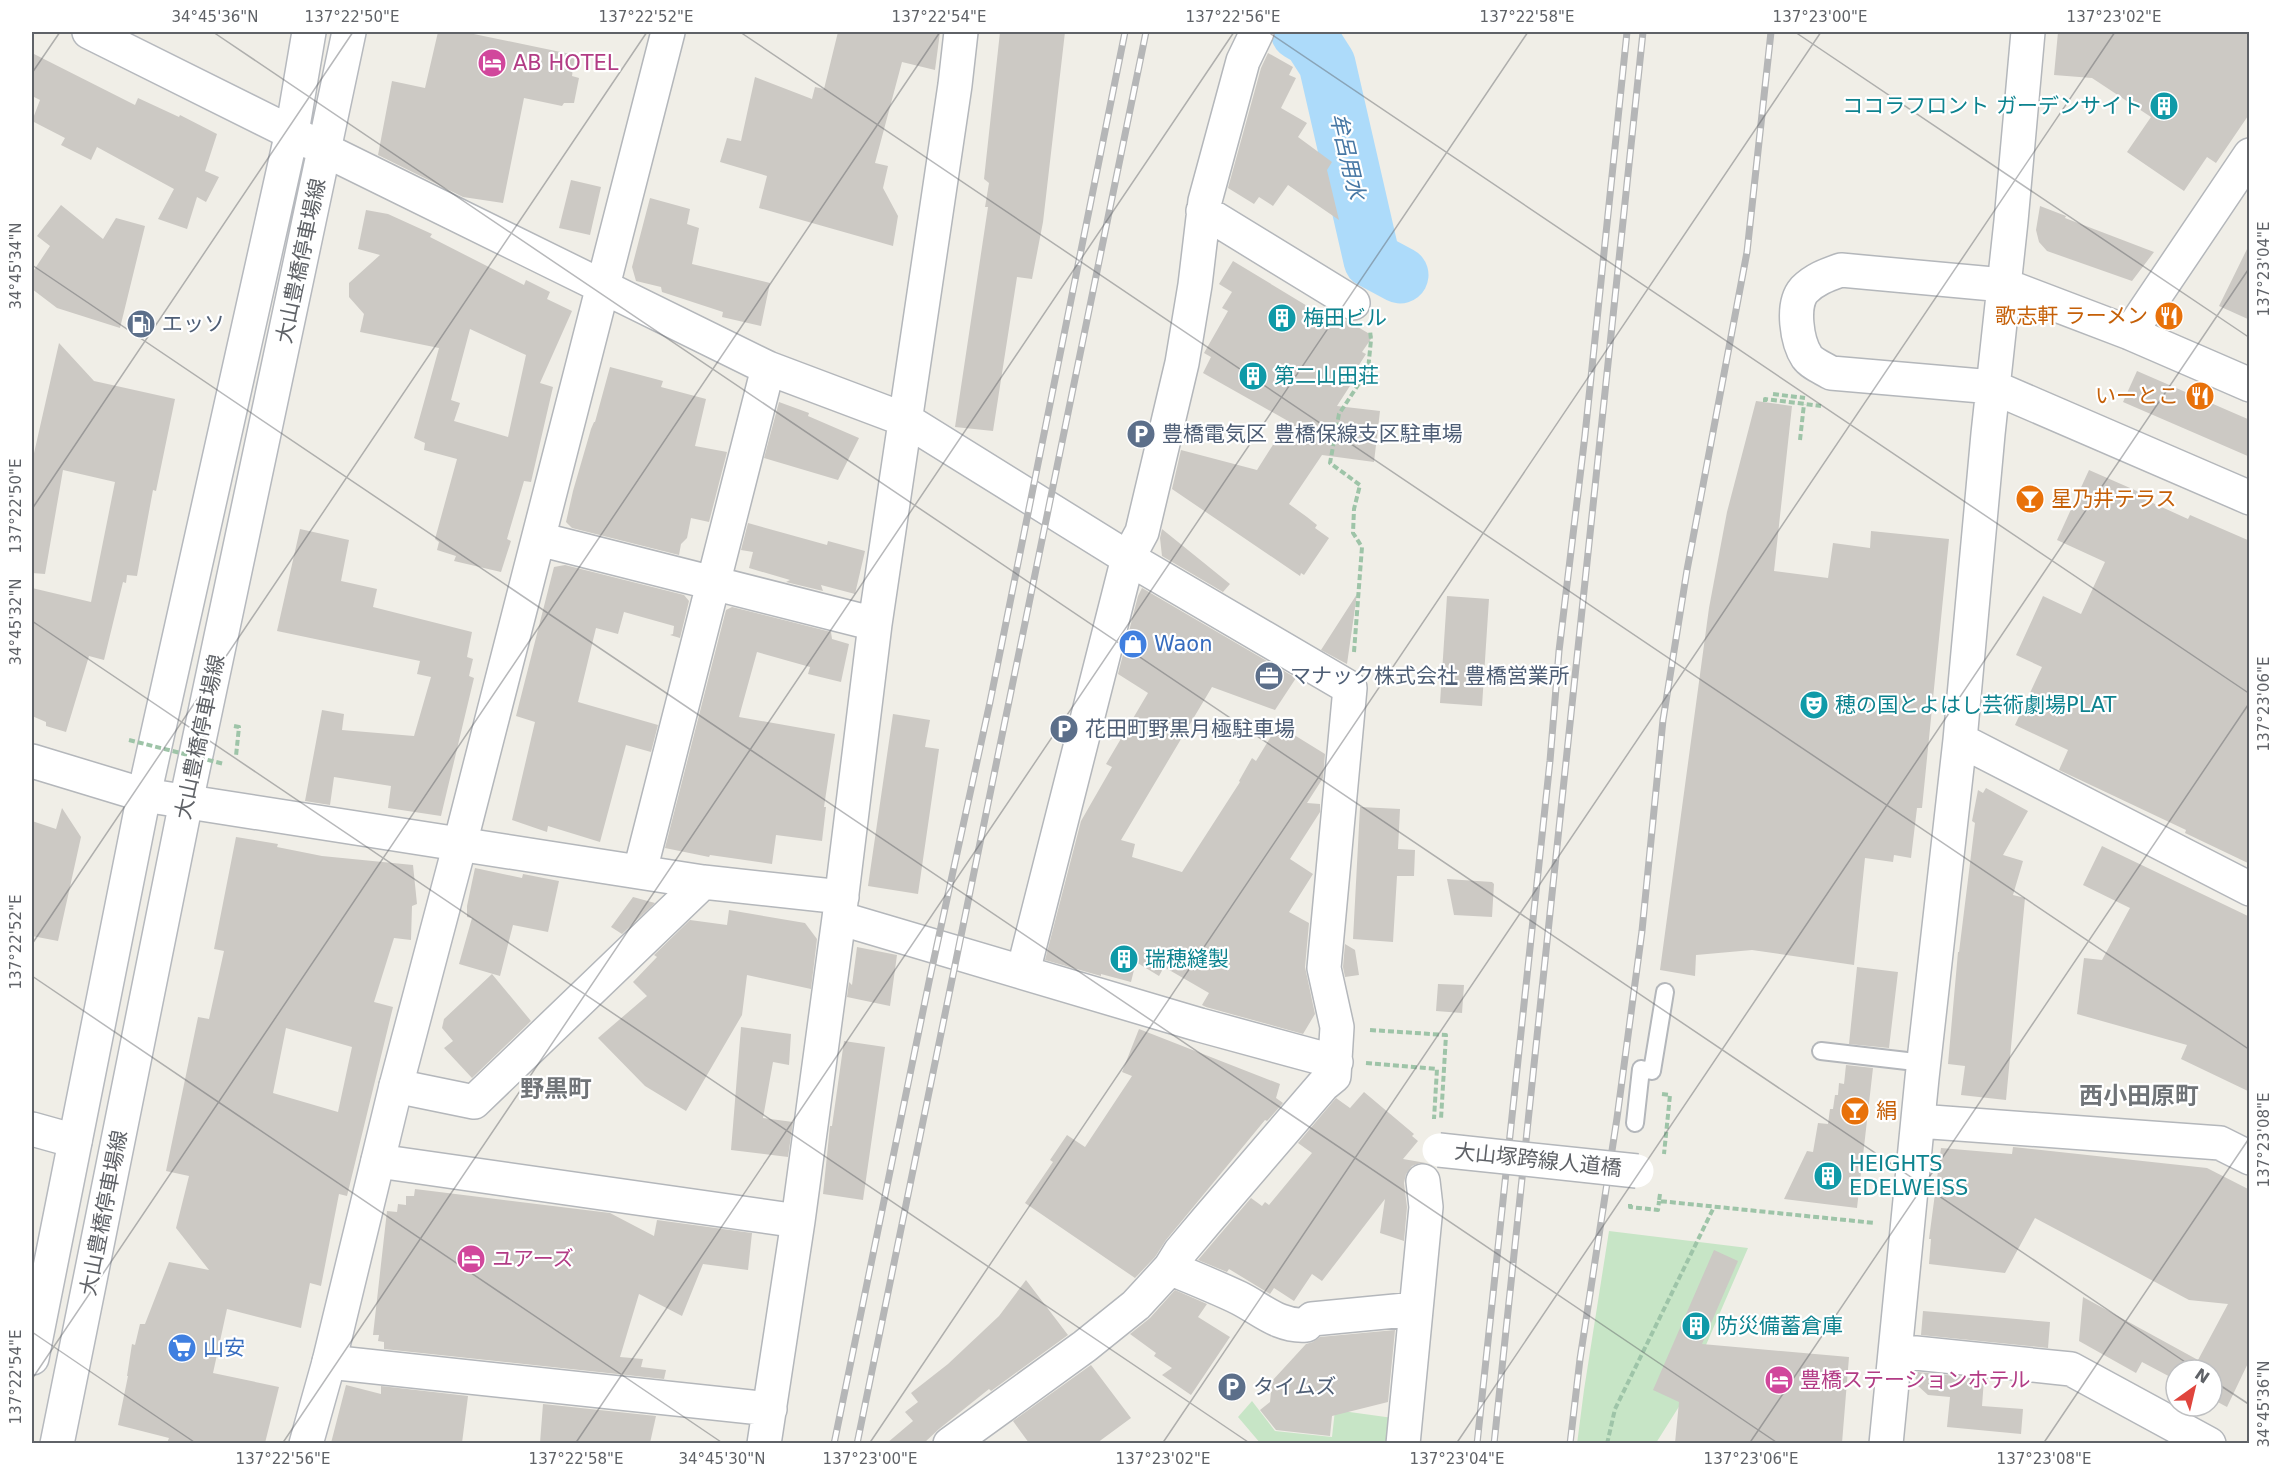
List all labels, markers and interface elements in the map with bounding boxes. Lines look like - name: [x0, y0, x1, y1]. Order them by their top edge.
- text: 34°45'36"N: [171, 8, 259, 26]
- text: 137°22'50"E: [305, 8, 399, 26]
- text: 137°22'52"E: [599, 8, 693, 26]
- text: 137°22'54"E: [892, 8, 986, 26]
- text: 137°22'56"E: [1186, 8, 1280, 26]
- text: 137°22'58"E: [1480, 8, 1574, 26]
- text: 137°23'00"E: [1773, 8, 1867, 26]
- text: 137°23'02"E: [2067, 8, 2161, 26]
- hotel icon: AB HOTEL: [476, 47, 508, 79]
- place label: AB HOTEL: [513, 51, 619, 75]
- building icon: ココラフロント ガーデンサイト: [2148, 90, 2180, 122]
- place label: ココラフロント ガーデンサイト: [1842, 94, 2143, 118]
- water label: 牟呂用水: [1325, 110, 1370, 204]
- street label: 大山豊橋停車場線: [272, 176, 330, 346]
- text: 34°45'34"N: [7, 222, 25, 310]
- text: 137°23'04"E: [2255, 222, 2273, 316]
- restaurant icon: 歌志軒 ラーメン: [2153, 300, 2185, 332]
- building icon: 梅田ビル: [1266, 302, 1298, 334]
- place label: 歌志軒 ラーメン: [1995, 304, 2148, 328]
- place label: 梅田ビル: [1303, 306, 1387, 330]
- fuel station icon: エッソ: [125, 308, 157, 340]
- place label: エッソ: [162, 312, 225, 336]
- building icon: 第二山田荘: [1237, 360, 1269, 392]
- place label: 第二山田荘: [1274, 364, 1379, 388]
- restaurant icon: いーとこ: [2184, 380, 2216, 412]
- place label: いーとこ: [2095, 384, 2179, 408]
- parking icon: 豊橋電気区 豊橋保線支区駐車場: [1125, 418, 1157, 450]
- place label: 豊橋電気区 豊橋保線支区駐車場: [1162, 422, 1463, 446]
- text: 137°22'50"E: [7, 459, 25, 553]
- bar icon: 星乃井テラス: [2014, 483, 2046, 515]
- place label: 星乃井テラス: [2051, 487, 2177, 511]
- text: 34°45'32"N: [7, 578, 25, 666]
- shop icon: Waon: [1117, 628, 1149, 660]
- place label: Waon: [1154, 632, 1212, 656]
- street label: 大山豊橋停車場線: [171, 652, 229, 822]
- text: 137°23'06"E: [2255, 657, 2273, 751]
- office icon: マナック株式会社 豊橋営業所: [1253, 660, 1285, 692]
- place label: マナック株式会社 豊橋営業所: [1290, 664, 1570, 688]
- theatre icon: 穂の国とよはし芸術劇場PLAT: [1798, 689, 1830, 721]
- place label: 穂の国とよはし芸術劇場PLAT: [1835, 693, 2117, 717]
- parking icon: 花田町野黒月極駐車場: [1048, 713, 1080, 745]
- place label: 花田町野黒月極駐車場: [1085, 717, 1295, 741]
- text: 137°22'52"E: [7, 895, 25, 989]
- building icon: 瑞穂縫製: [1108, 943, 1140, 975]
- place label: 瑞穂縫製: [1145, 947, 1229, 971]
- district label: 野黒町: [520, 1075, 592, 1103]
- district label: 西小田原町: [2079, 1082, 2199, 1110]
- text: 137°23'08"E: [2255, 1093, 2273, 1187]
- bar icon: 絹: [1839, 1095, 1871, 1127]
- place label: 絹: [1876, 1099, 1897, 1123]
- street label: 大山豊橋停車場線: [76, 1128, 132, 1298]
- street label: 大山塚跨線人道橋: [1453, 1139, 1623, 1181]
- place label: HEIGHTS EDELWEISS: [1849, 1152, 1968, 1200]
- building icon: HEIGHTS EDELWEISS: [1812, 1160, 1844, 1192]
- hotel icon: ユアーズ: [455, 1243, 487, 1275]
- place label: ユアーズ: [492, 1247, 574, 1271]
- building icon: 防災備蓄倉庫: [1680, 1310, 1712, 1342]
- place label: 防災備蓄倉庫: [1717, 1314, 1843, 1338]
- text: 137°22'54"E: [7, 1330, 25, 1424]
- supermarket icon: 山安: [166, 1332, 198, 1364]
- place label: 山安: [203, 1336, 245, 1360]
- north arrow: [2164, 1358, 2224, 1418]
- text: 34°45'36"N: [2255, 1360, 2273, 1448]
- hotel icon: 豊橋ステーションホテル: [1763, 1364, 1795, 1396]
- text: N: [2191, 1364, 2213, 1388]
- place label: 豊橋ステーションホテル: [1800, 1368, 2031, 1392]
- parking icon: タイムズ: [1216, 1371, 1248, 1403]
- place label: タイムズ: [1253, 1375, 1337, 1399]
- text: 137°22'56"E: [236, 1450, 330, 1468]
- text: 137°22'58"E: [529, 1450, 623, 1468]
- text: 34°45'30"N: [678, 1450, 766, 1468]
- text: 137°23'00"E: [823, 1450, 917, 1468]
- text: 137°23'02"E: [1116, 1450, 1210, 1468]
- text: 137°23'04"E: [1410, 1450, 1504, 1468]
- text: 137°23'06"E: [1704, 1450, 1798, 1468]
- text: 137°23'08"E: [1997, 1450, 2091, 1468]

